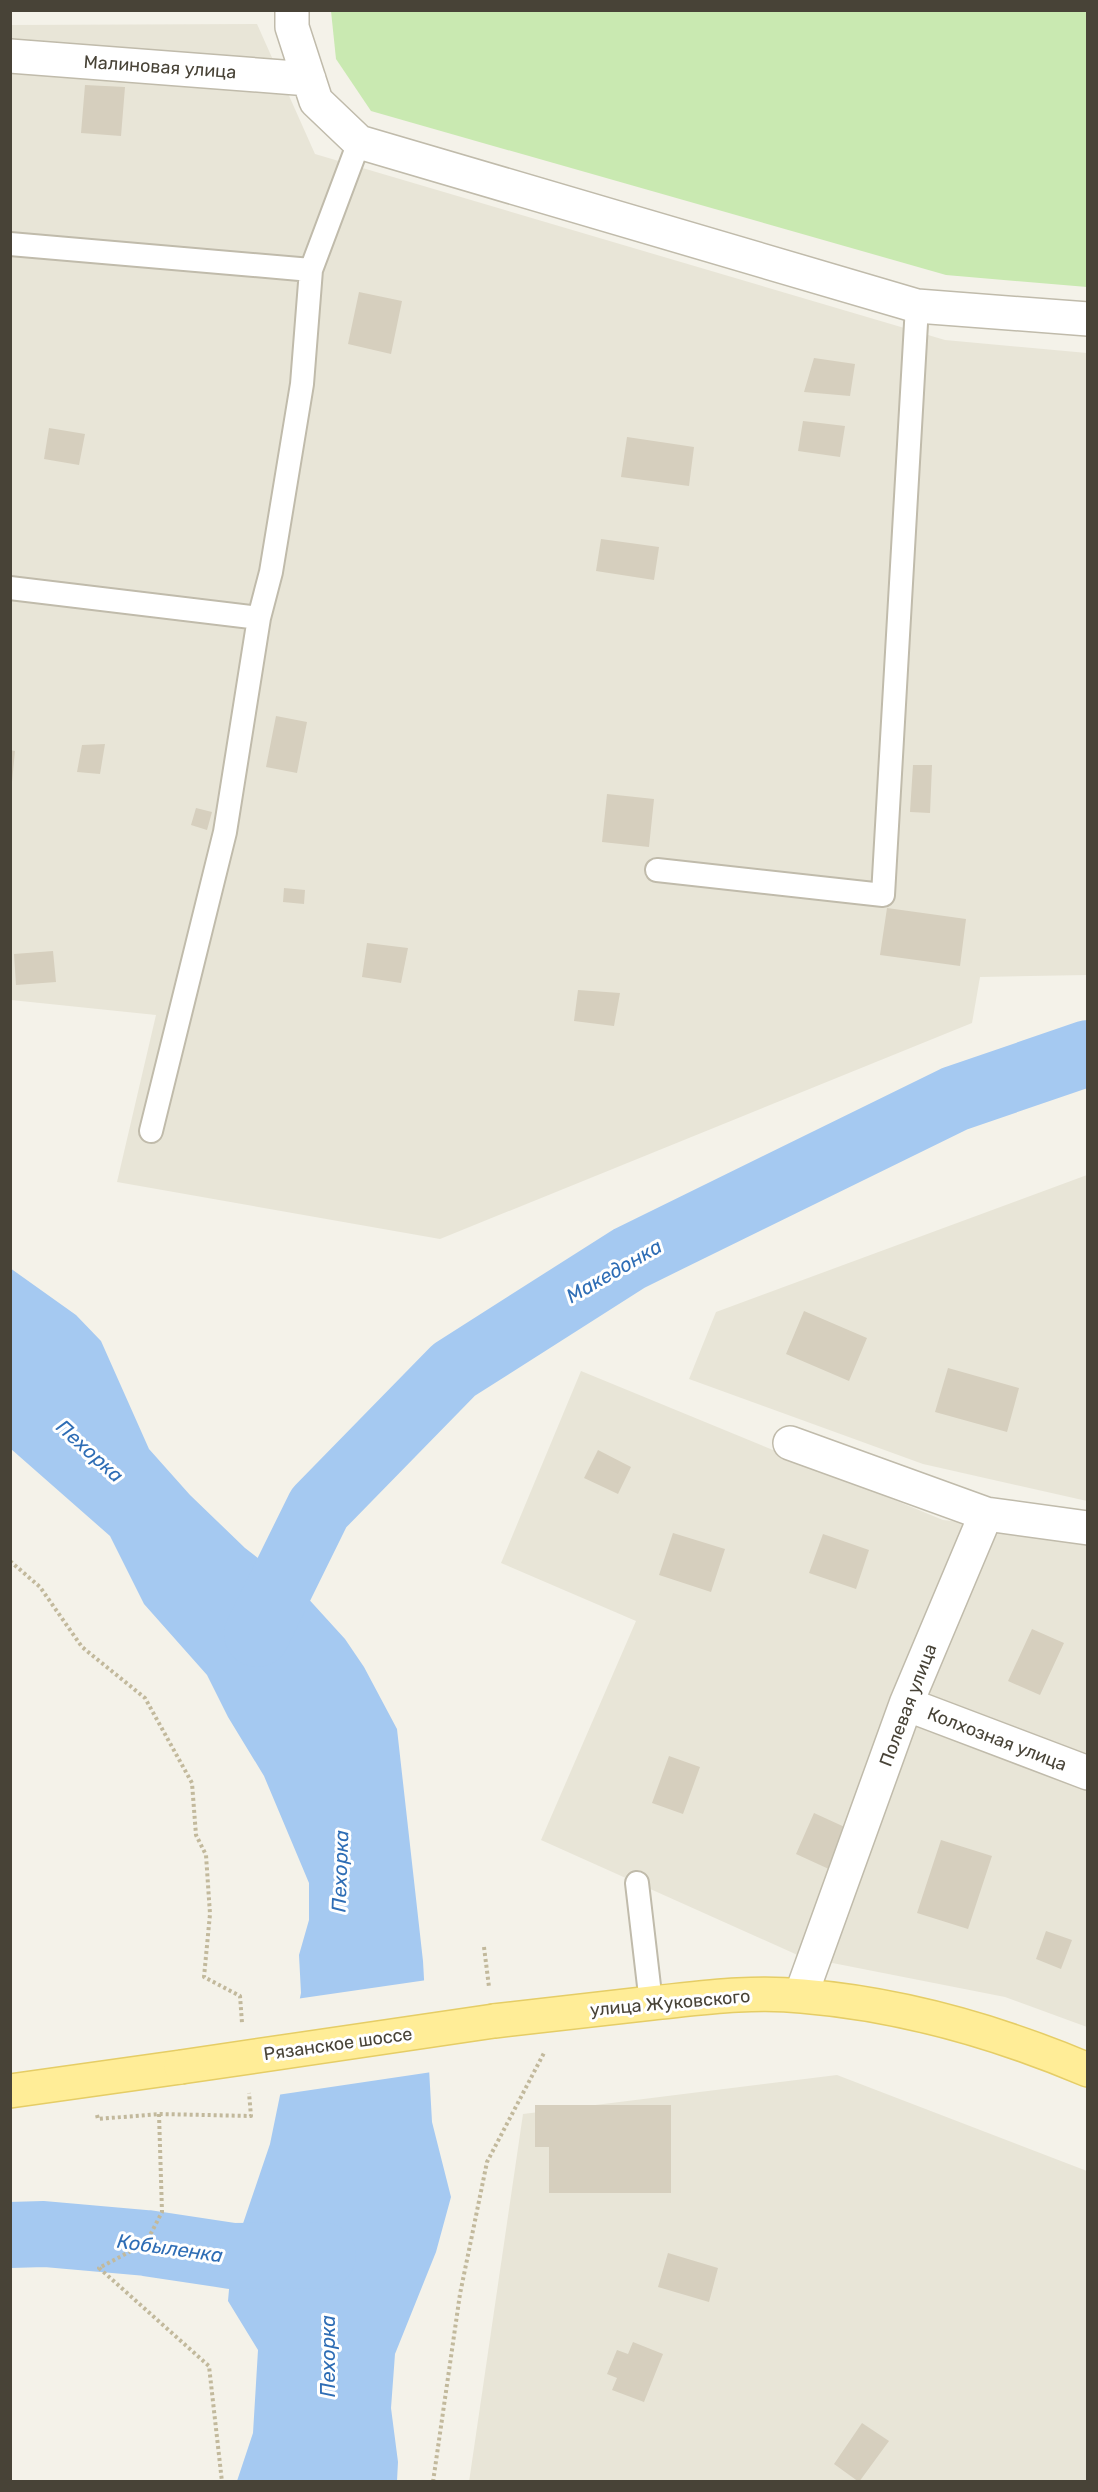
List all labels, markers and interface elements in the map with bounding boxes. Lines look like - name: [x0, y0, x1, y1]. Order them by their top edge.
- street label: Малиновая улица: [83, 51, 237, 83]
- water label: Македонка: [562, 1234, 666, 1308]
- water label: Пехорка: [52, 1415, 129, 1487]
- street label: Полевая улица: [875, 1641, 941, 1769]
- street label: Колхозная улица: [924, 1702, 1070, 1776]
- water label: Пехорка: [327, 1829, 353, 1912]
- street label: улица Жуковского: [589, 1985, 751, 2021]
- street label: Рязанское шоссе: [262, 2023, 414, 2065]
- water label: Кобыленка: [115, 2229, 225, 2267]
- water label: Пехорка: [316, 2315, 340, 2397]

